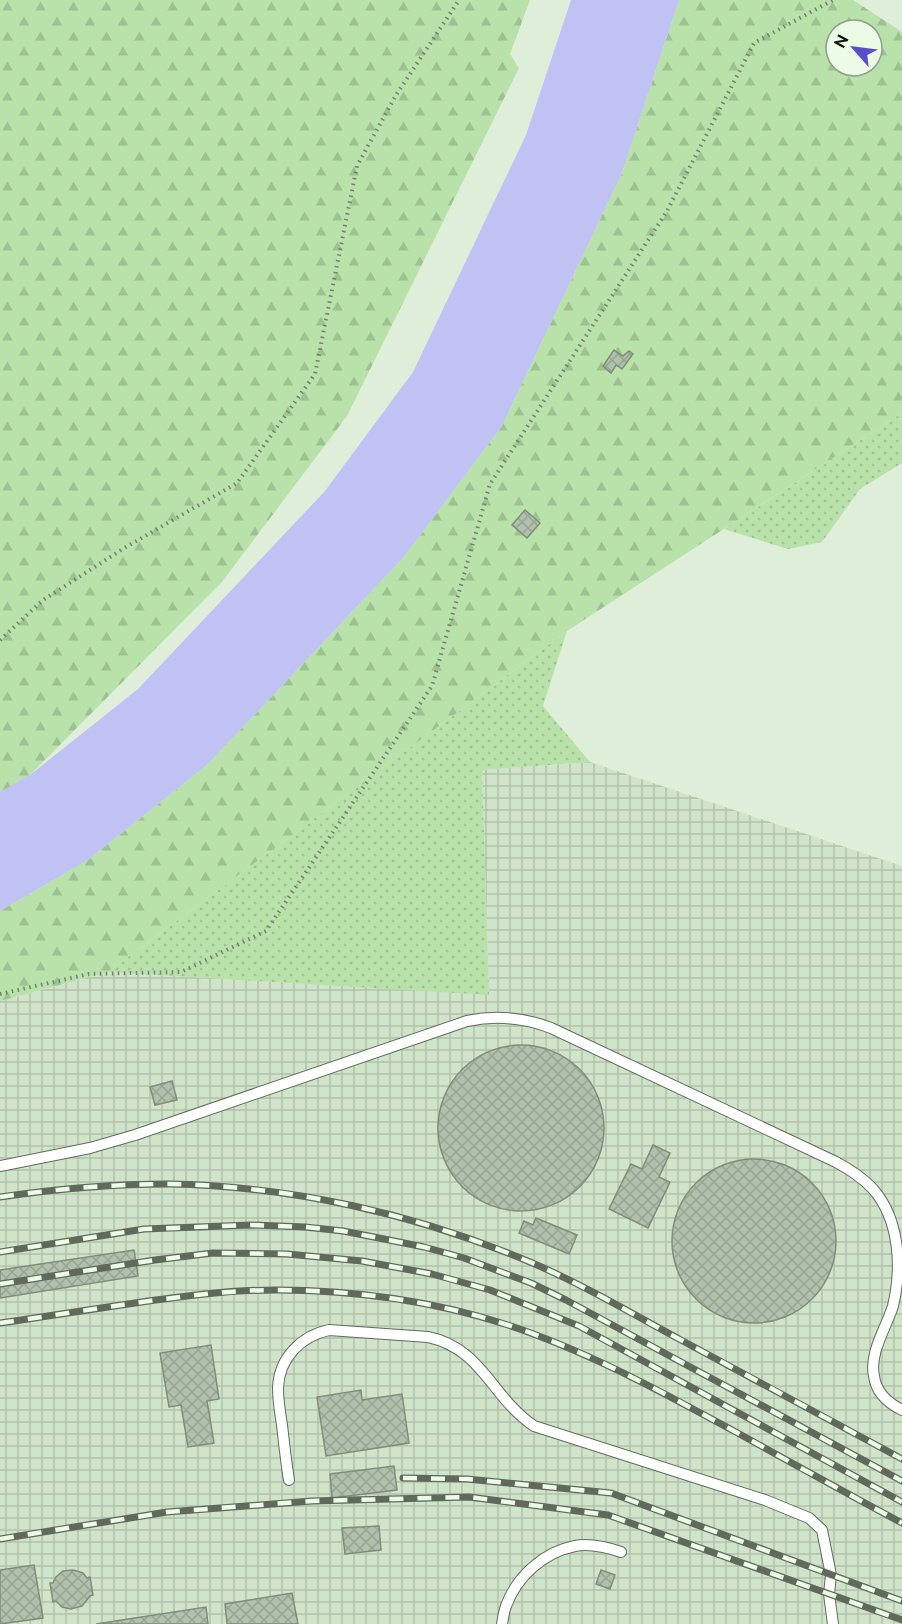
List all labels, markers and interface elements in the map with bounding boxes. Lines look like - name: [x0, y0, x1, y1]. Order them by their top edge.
- north arrow: [824, 18, 884, 78]
- text: N: [830, 31, 852, 51]

